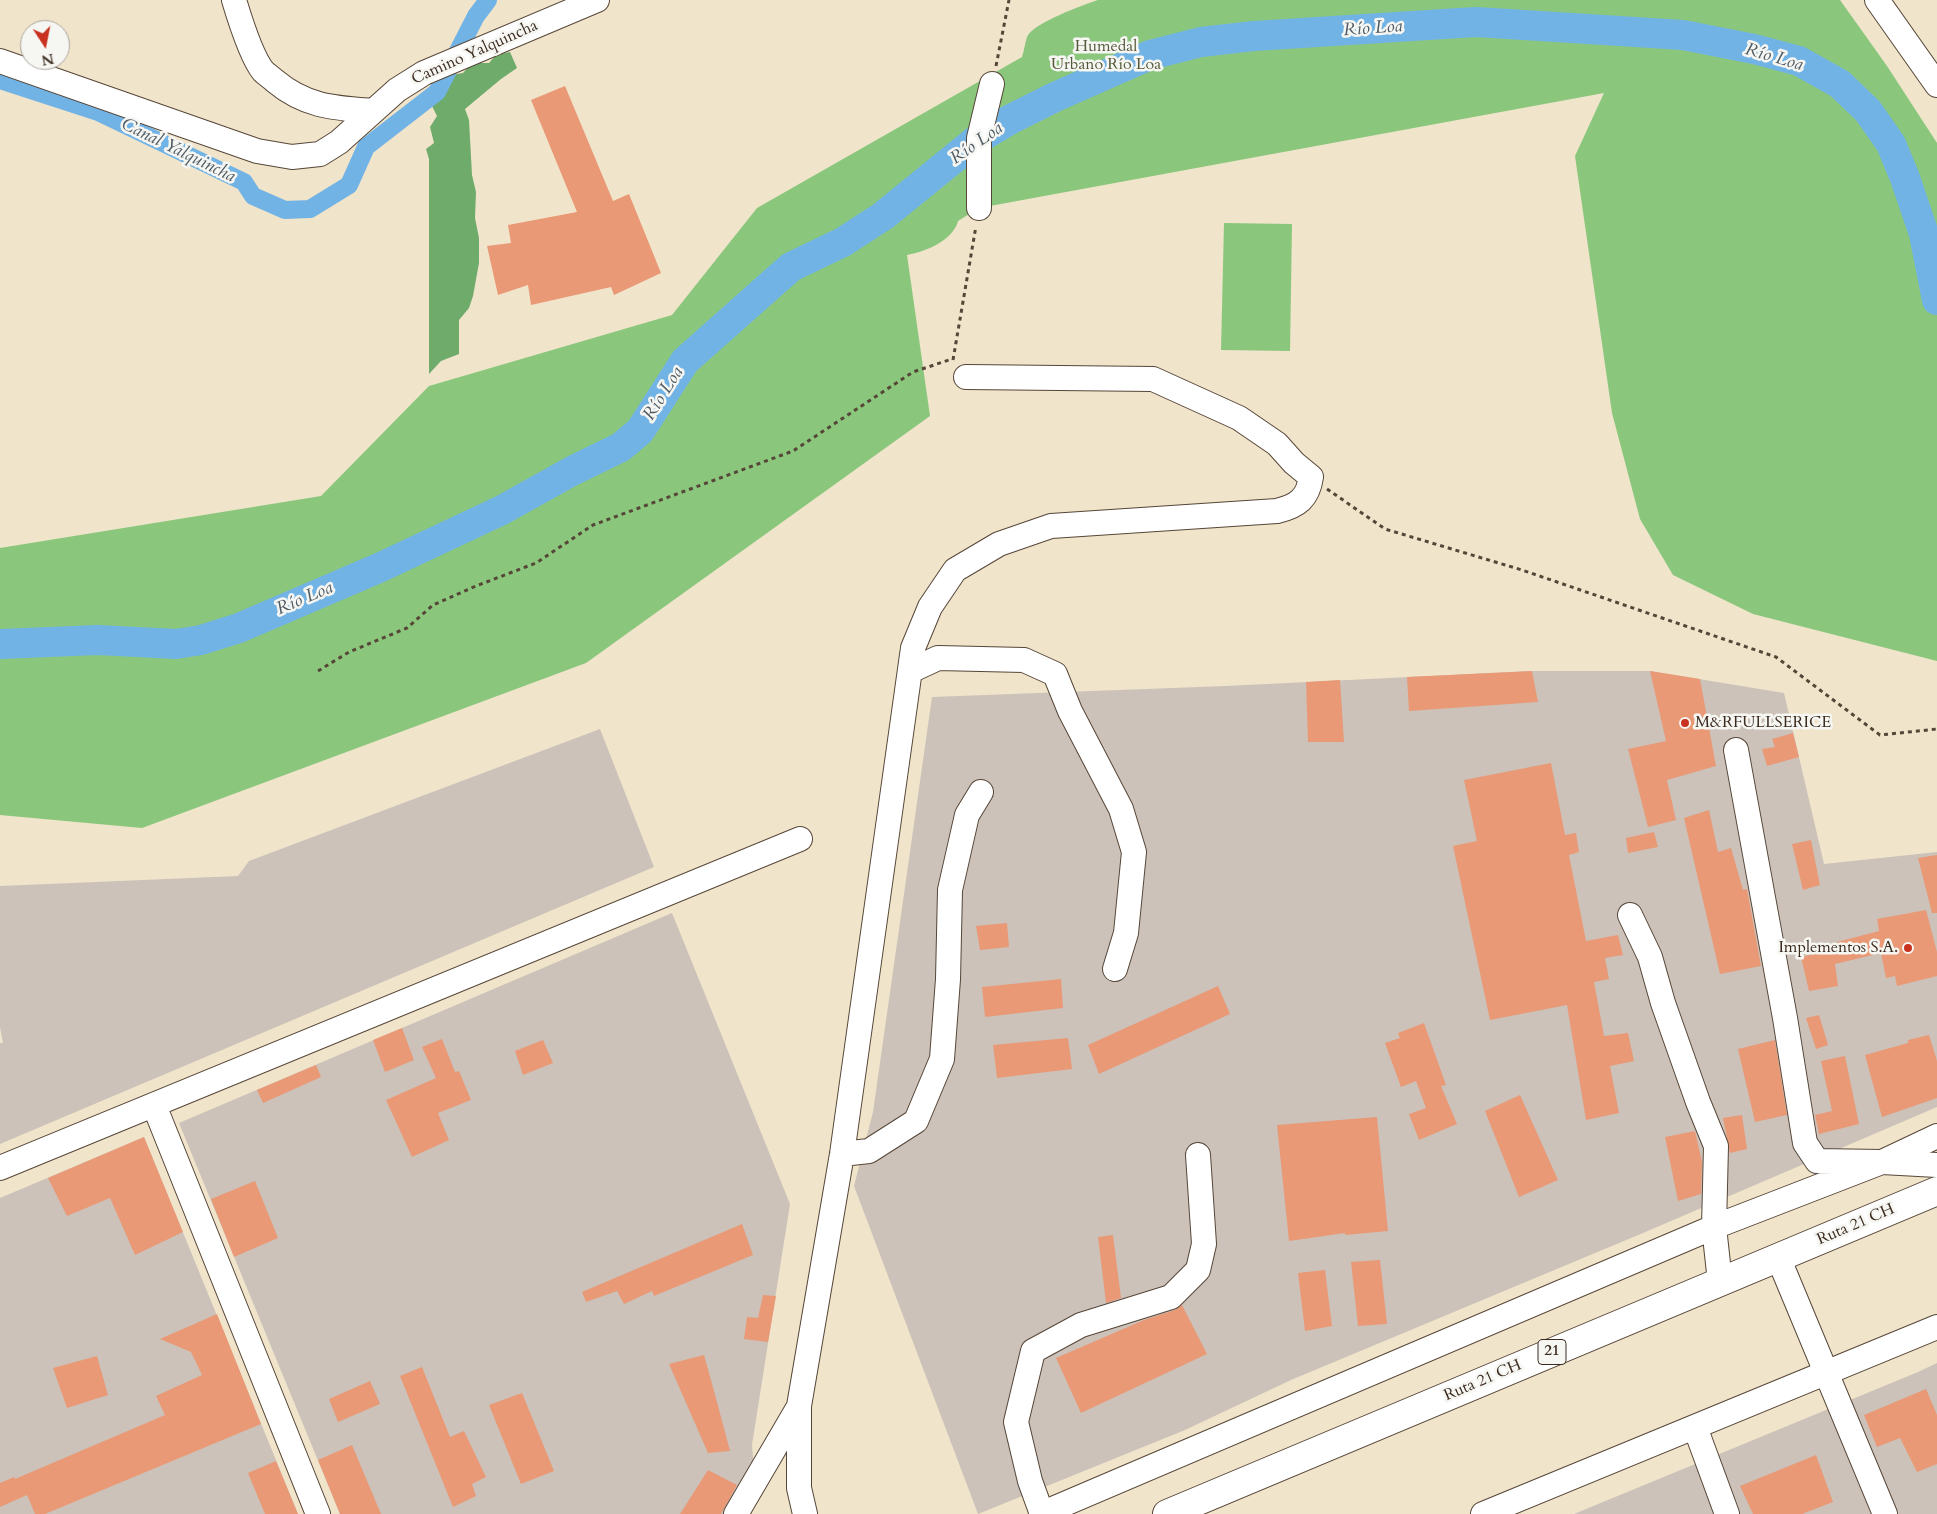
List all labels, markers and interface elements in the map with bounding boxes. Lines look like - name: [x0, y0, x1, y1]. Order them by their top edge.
- water label: Río Loa: [1343, 16, 1403, 42]
- street label: Camino Yalquincha: [409, 17, 541, 89]
- north arrow: [20, 20, 70, 70]
- park label: Humedal Urbano Río Loa: [1051, 37, 1161, 75]
- water label: Río Loa: [1743, 39, 1805, 77]
- text: N: [40, 49, 56, 70]
- water label: Canal Yalquincha: [117, 114, 239, 188]
- water label: Río Loa: [947, 118, 1007, 170]
- water label: Río Loa: [639, 363, 689, 425]
- water label: Río Loa: [273, 577, 337, 621]
- place label: M&RFULLSERICE: [1695, 713, 1831, 733]
- marker: M&RFULLSERICE: [1679, 717, 1691, 729]
- place label: Implementos S.A.: [1778, 938, 1898, 958]
- marker: Implementos S.A.: [1902, 942, 1914, 954]
- street label: Ruta 21 CH: [1814, 1200, 1898, 1250]
- road number: 21: [1538, 1340, 1566, 1364]
- street label: Ruta 21 CH: [1441, 1356, 1525, 1406]

